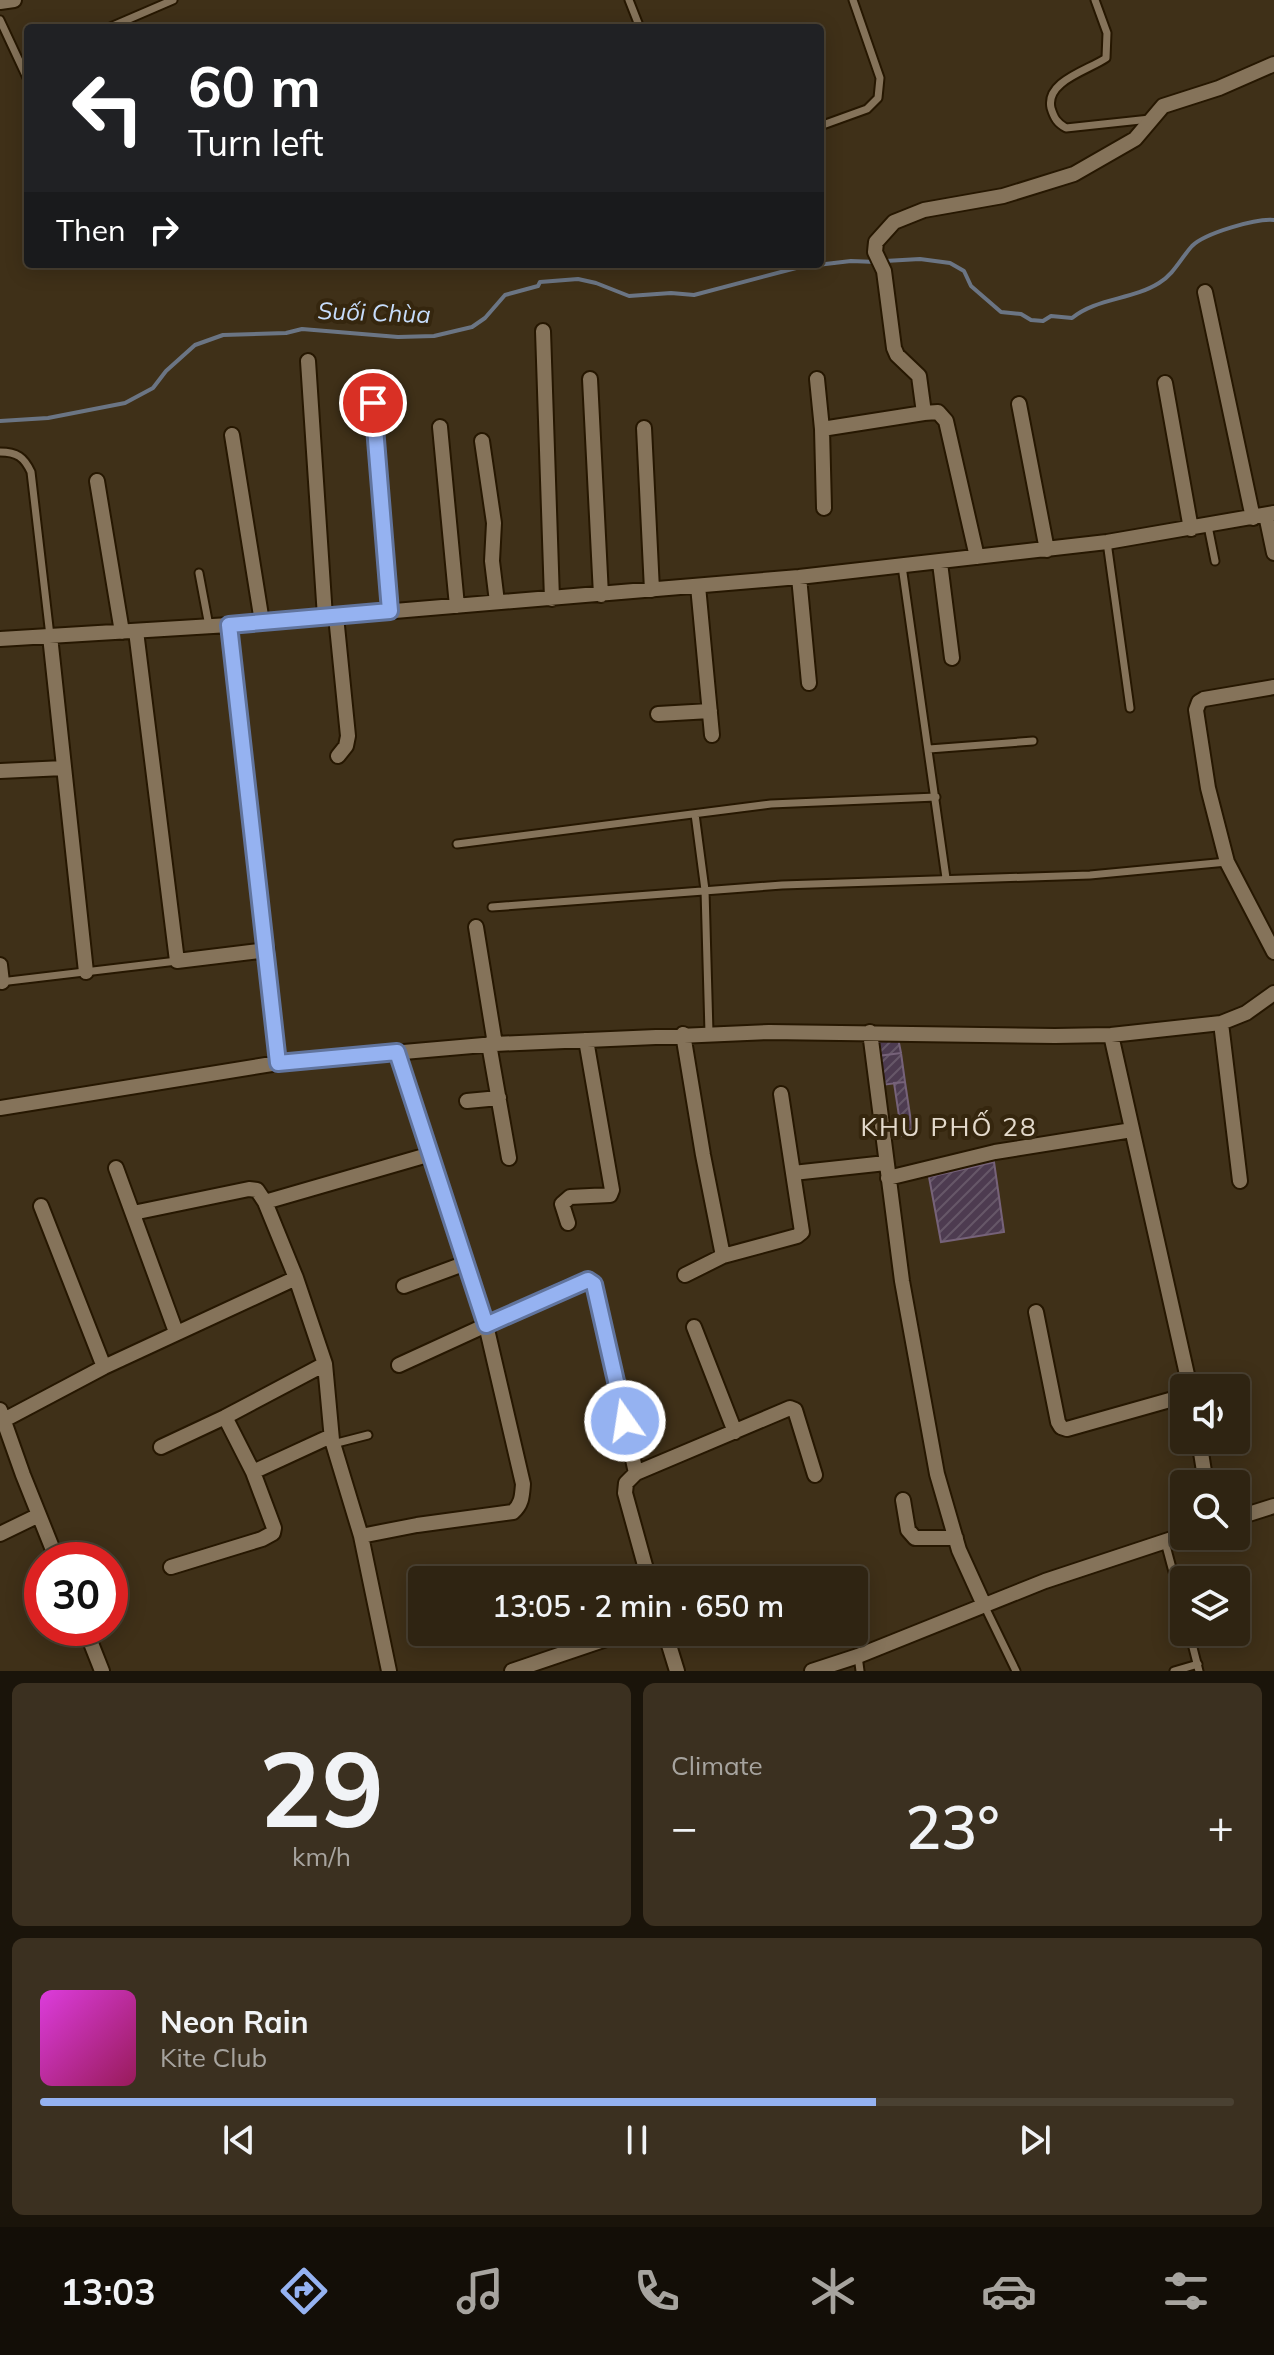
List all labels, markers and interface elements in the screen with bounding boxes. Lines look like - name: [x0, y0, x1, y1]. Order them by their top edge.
- text: 60 m: [188, 51, 321, 121]
- icon: left: [56, 56, 160, 160]
- text: Turn left: [188, 120, 324, 165]
- icon: right: [142, 208, 186, 252]
- text: Then: [56, 211, 126, 249]
- water label: Suối Chùa: [317, 295, 431, 329]
- pin: [339, 369, 407, 437]
- icon: arrive: [351, 381, 395, 425]
- district label: KHU PHỐ 28: [860, 1110, 1038, 1143]
- map controls: [1170, 1374, 1250, 1646]
- button: sound: [1170, 1374, 1250, 1454]
- position arrow: [583, 1379, 667, 1463]
- button: search: [1170, 1470, 1250, 1550]
- speed limit sign: 30: [24, 1542, 128, 1646]
- button: layers: [1170, 1566, 1250, 1646]
- text: 13:05 · 2 min · 650 m: [492, 1587, 784, 1625]
- text: 29: [259, 1722, 384, 1853]
- text: Climate: [671, 1749, 763, 1782]
- text: 23°: [905, 1789, 1000, 1864]
- text: −: [671, 1799, 697, 1854]
- text: +: [1208, 1799, 1234, 1854]
- text: km/h: [292, 1840, 351, 1873]
- text: Neon Rain: [160, 2003, 309, 2041]
- text: Kite Club: [160, 2041, 267, 2074]
- icon: previous: [217, 2118, 261, 2162]
- icon: pause: [615, 2118, 659, 2162]
- icon: next: [1013, 2118, 1057, 2162]
- icon: directions: [276, 2263, 332, 2319]
- icon: music: [452, 2263, 508, 2319]
- icon: phone: [629, 2263, 685, 2319]
- icon: climate: [805, 2263, 861, 2319]
- icon: car: [981, 2263, 1037, 2319]
- icon: filters: [1158, 2263, 1214, 2319]
- text: 13:03: [60, 2269, 156, 2314]

